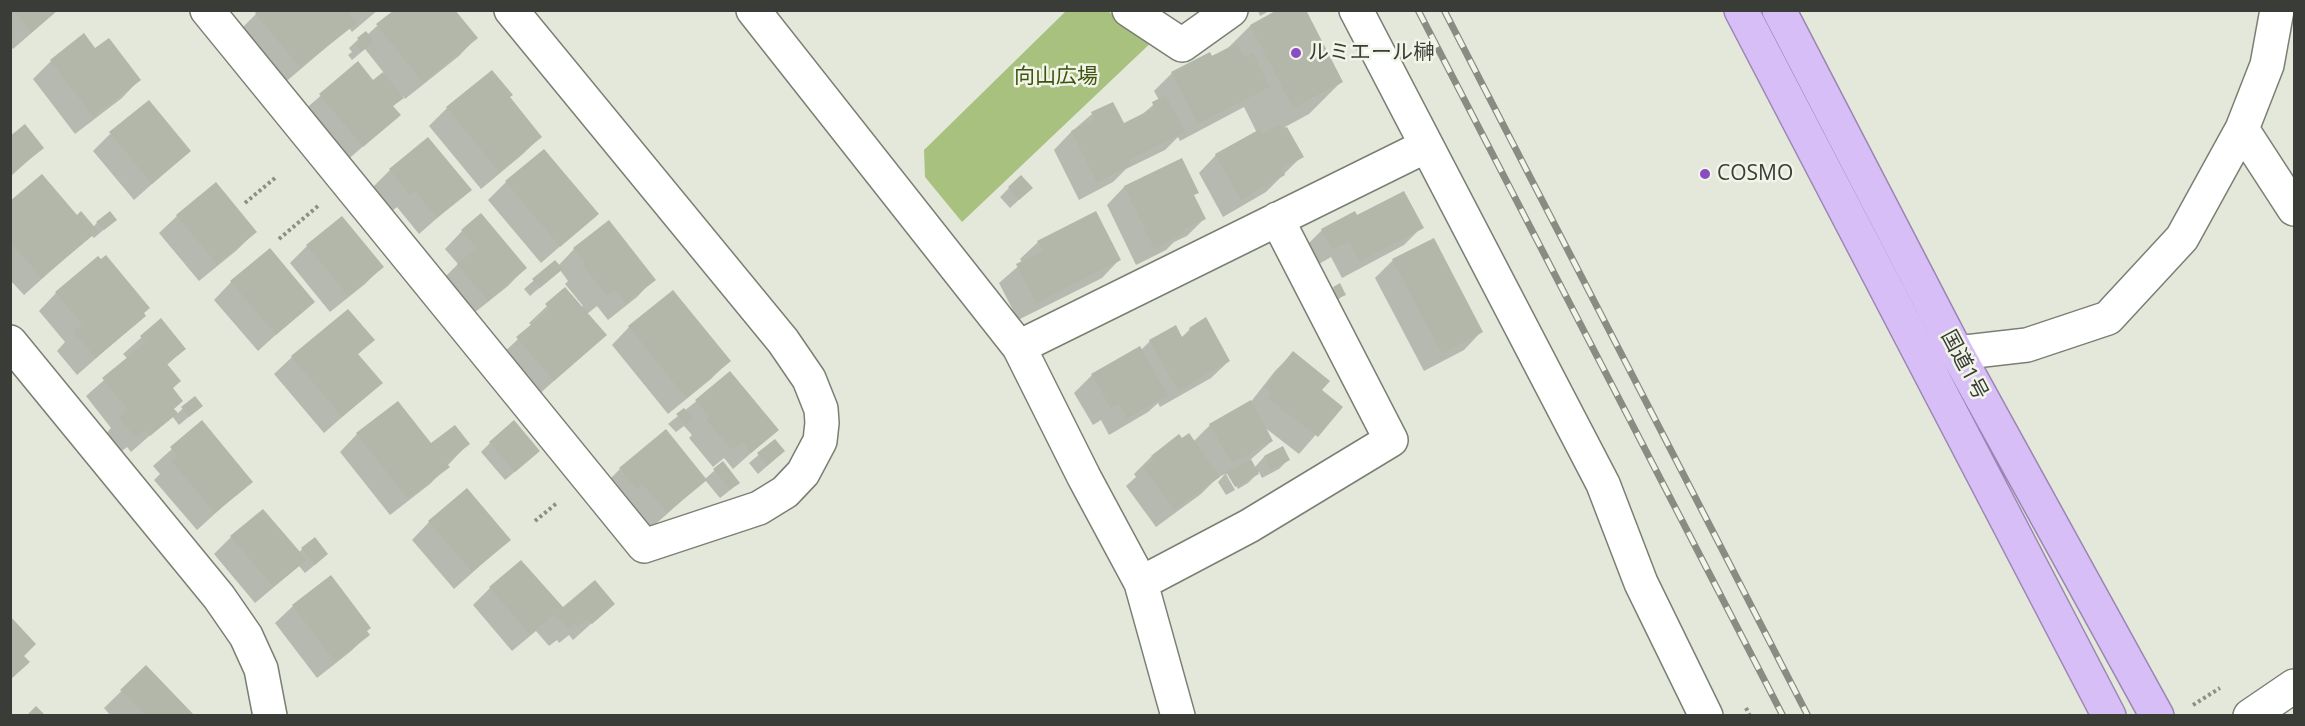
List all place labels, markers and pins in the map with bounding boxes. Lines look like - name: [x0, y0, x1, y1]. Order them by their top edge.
- place label: ルミエール榊: [1308, 40, 1434, 66]
- marker: ルミエール榊: [1289, 46, 1303, 60]
- place label: COSMO: [1717, 161, 1793, 187]
- marker: COSMO: [1698, 167, 1712, 181]

